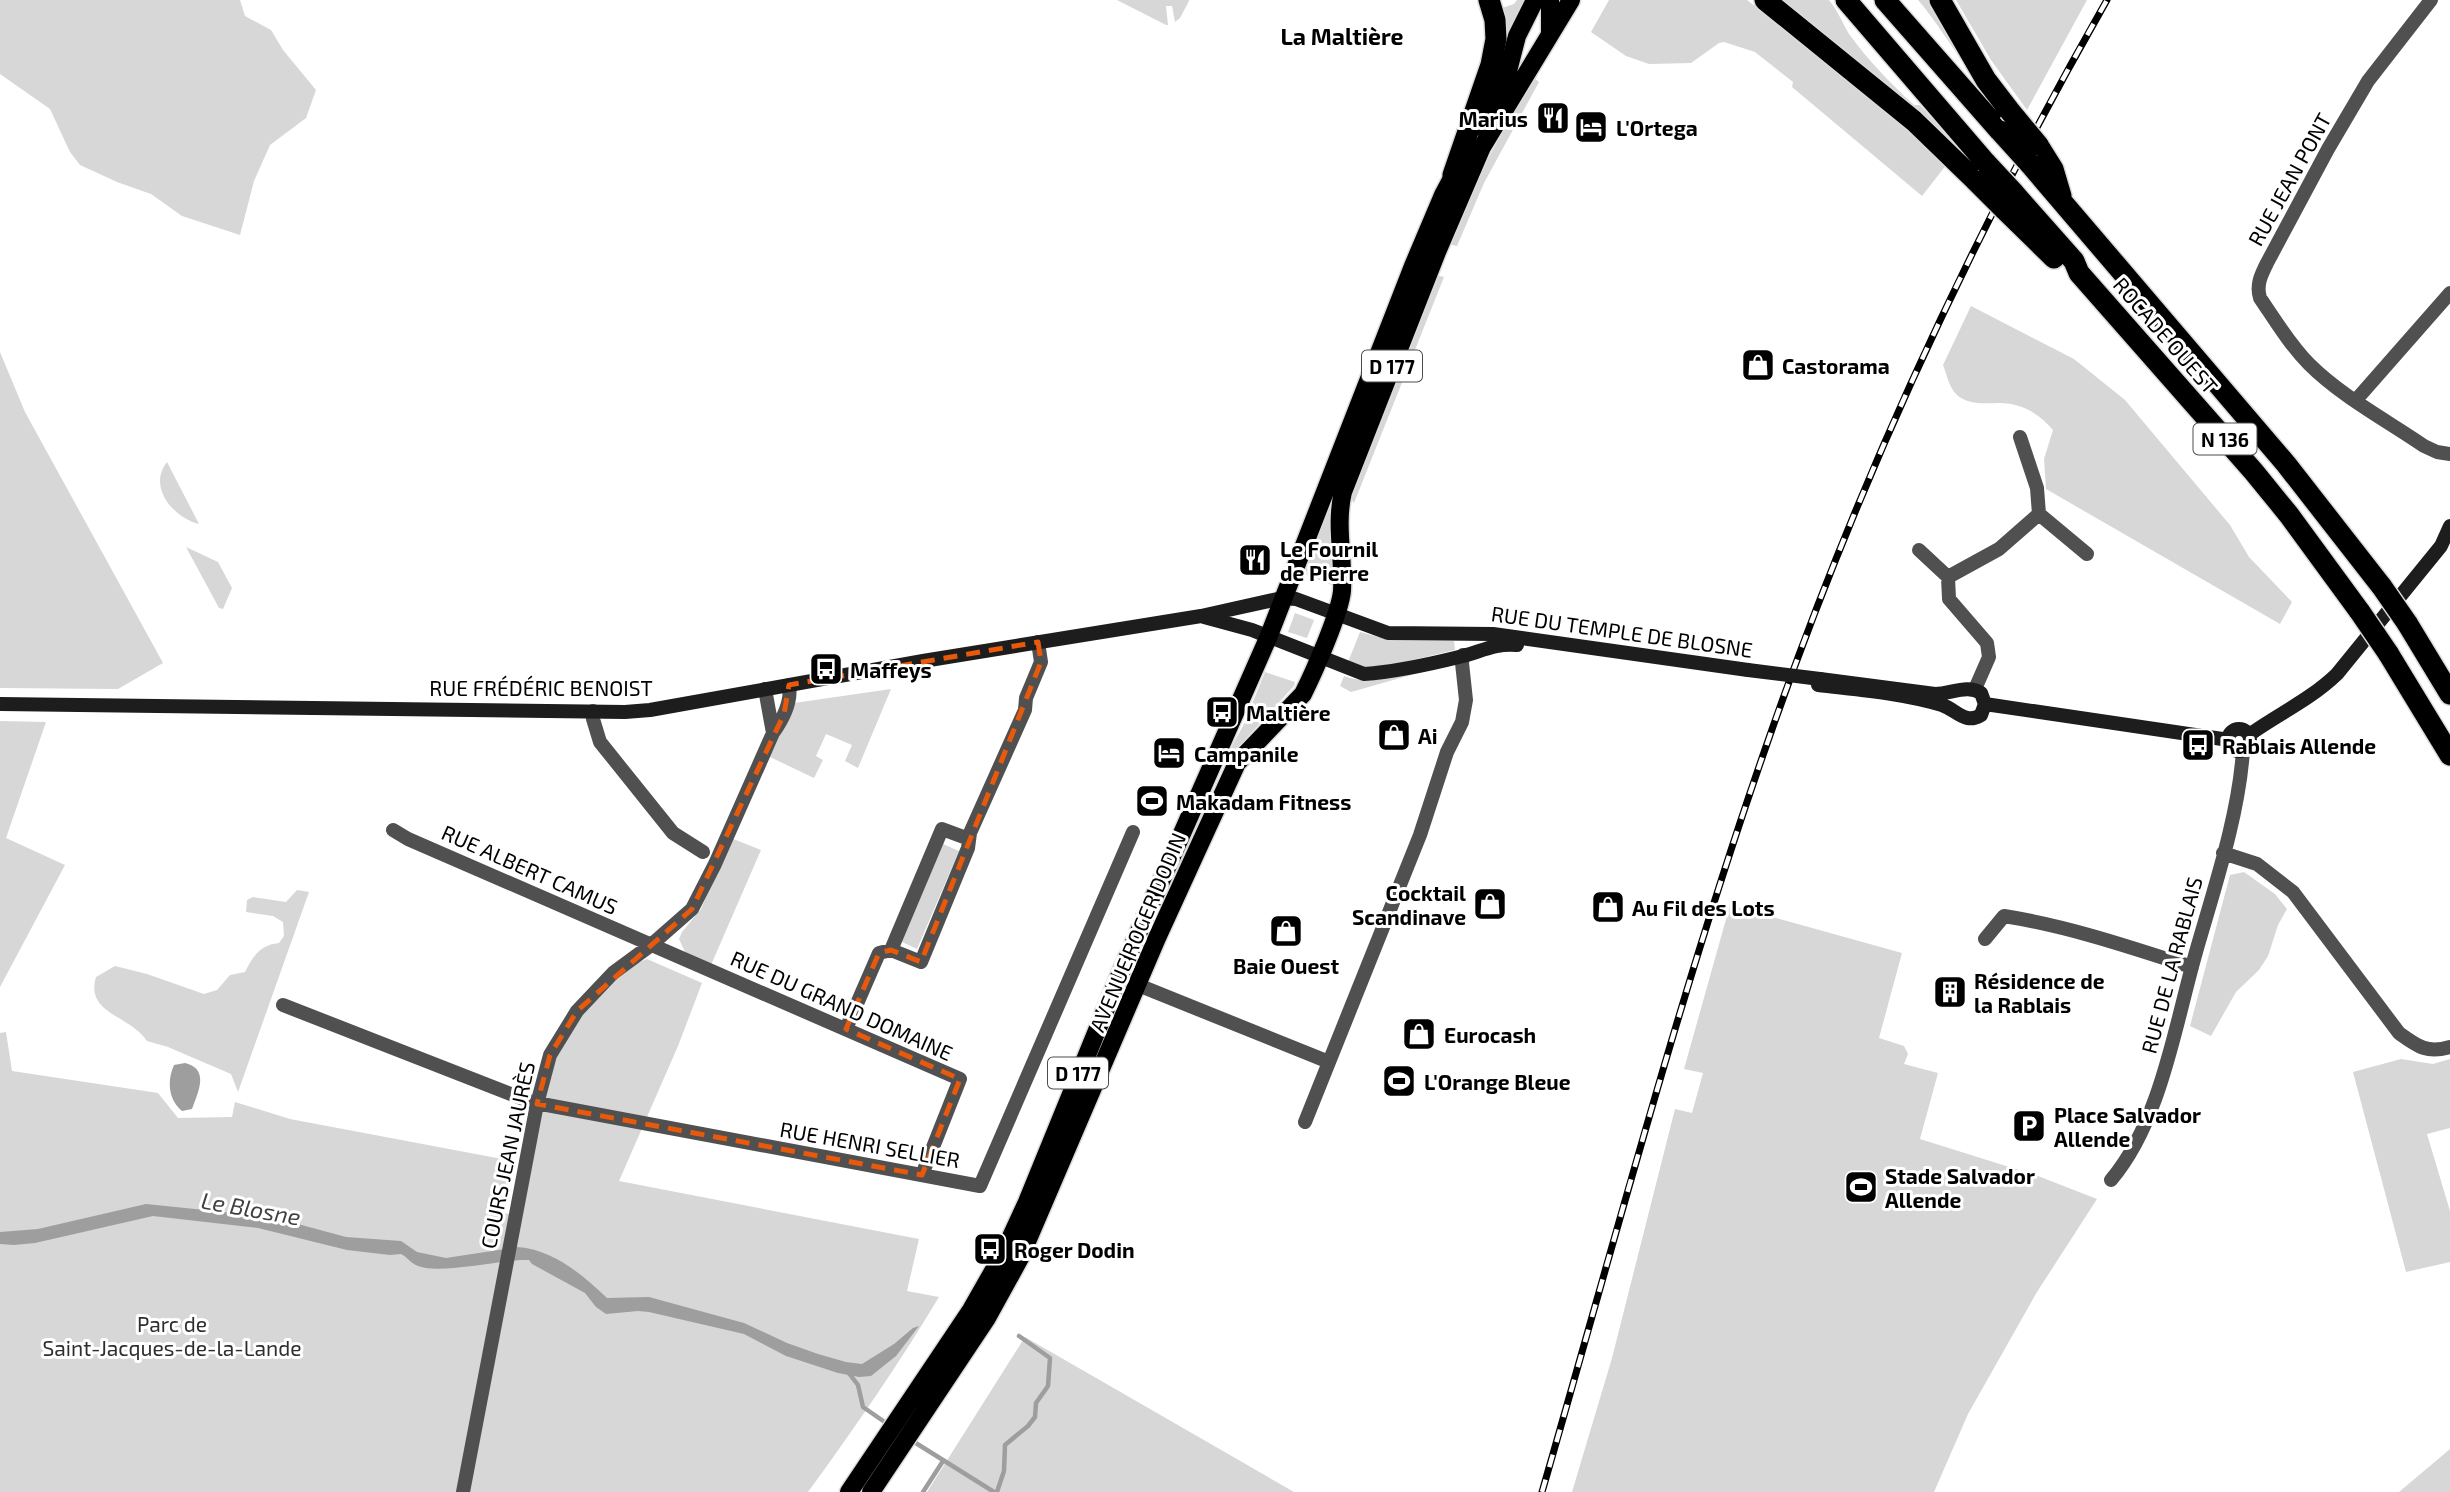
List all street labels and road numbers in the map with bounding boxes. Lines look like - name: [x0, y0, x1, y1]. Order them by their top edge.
- street label: RUE JEAN PONT: [2242, 108, 2336, 250]
- street label: ROCADE OUEST: [2109, 272, 2223, 398]
- road number: D 177: [1362, 350, 1422, 382]
- road number: N 136: [2194, 424, 2256, 454]
- street label: RUE DU TEMPLE DE BLOSNE: [1490, 600, 1754, 662]
- street label: RUE FRÉDÉRIC BENOIST: [429, 675, 653, 700]
- street label: RUE ALBERT CAMUS: [438, 819, 622, 919]
- street label: AVENUE ROGER DODIN: [1084, 829, 1190, 1035]
- street label: RUE DE LA RABLAIS: [2135, 874, 2207, 1056]
- street label: RUE DU GRAND DOMAINE: [727, 945, 957, 1065]
- road number: D 177: [1048, 1058, 1108, 1088]
- street label: COURS JEAN JAURÈS: [475, 1059, 539, 1251]
- street label: RUE HENRI SELLIER: [778, 1116, 962, 1172]

